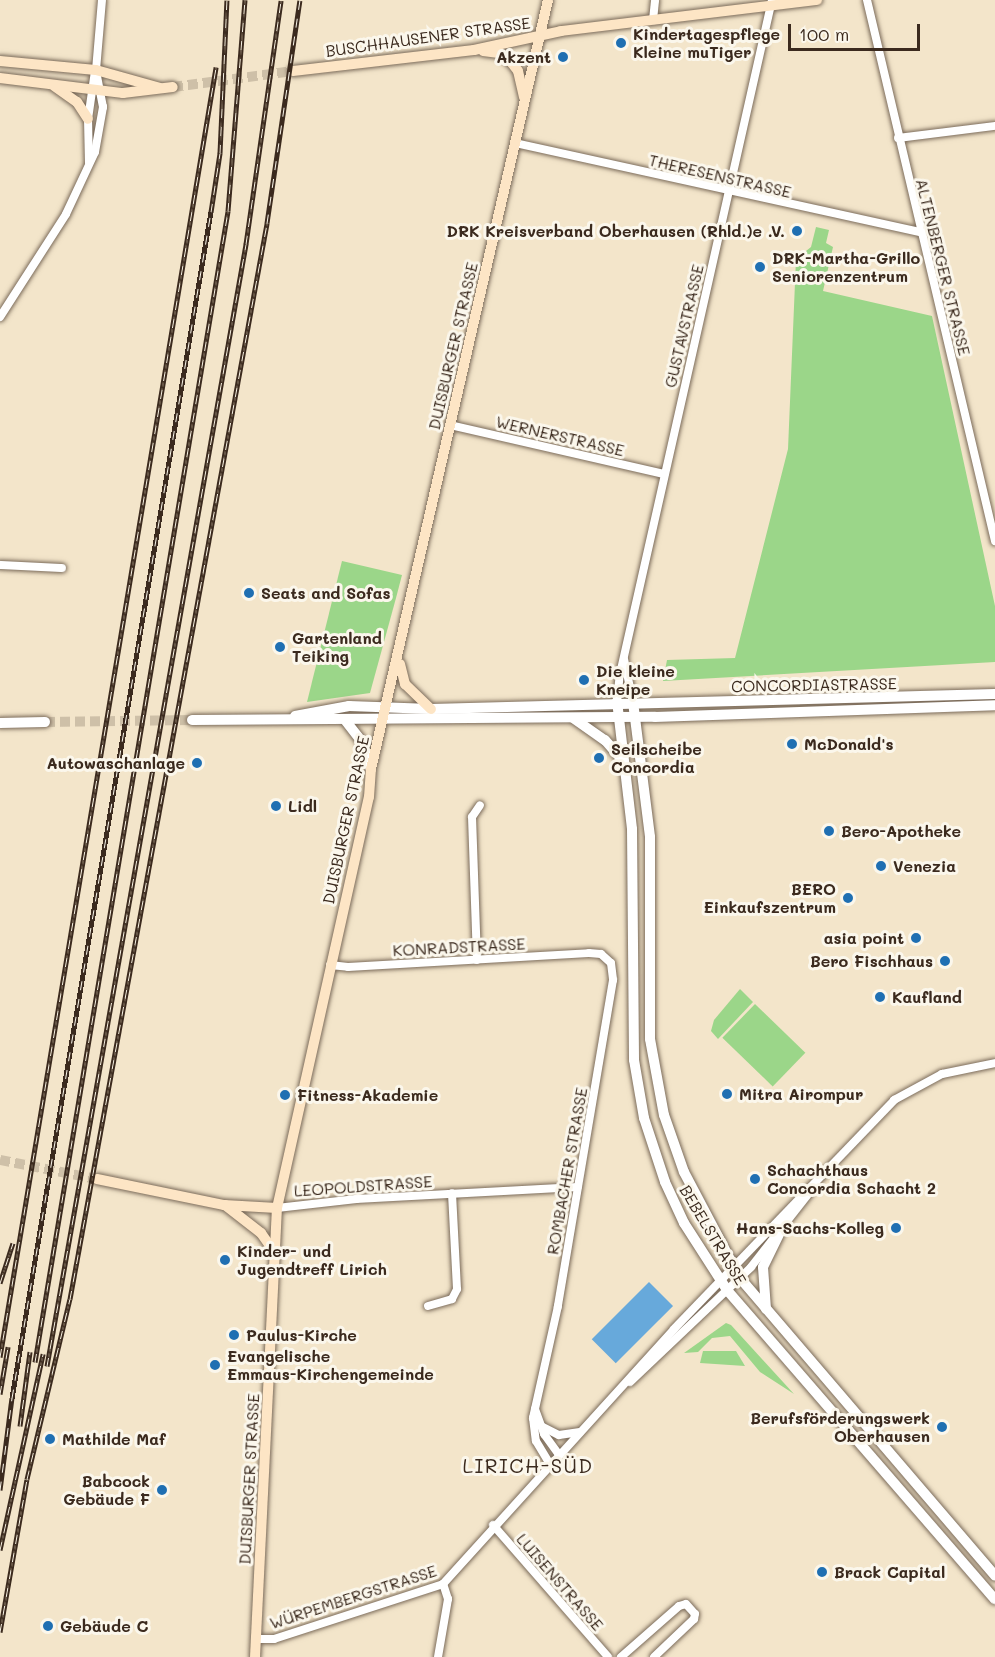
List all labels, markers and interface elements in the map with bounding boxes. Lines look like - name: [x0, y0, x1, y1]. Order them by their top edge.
- scale bar: [791, 12, 923, 50]
- street label: BUSCHHAUSENER STRASSE: [324, 13, 532, 61]
- text: 100 m: [799, 22, 849, 46]
- place label: Kindertagespflege Kleine muTiger: [633, 24, 780, 62]
- marker: Kindertagespflege Kleine muTiger: [614, 36, 628, 50]
- place label: Akzent: [496, 47, 551, 67]
- marker: Akzent: [556, 50, 570, 64]
- street label: THERESENSTRASSE: [647, 150, 793, 202]
- street label: ALTENBERGER STRASSE: [912, 177, 974, 357]
- place label: DRK Kreisverband Oberhausen (Rhld.)e .V.: [446, 221, 785, 241]
- marker: DRK Kreisverband Oberhausen (Rhld.)e .V.: [790, 224, 804, 238]
- place label: DRK-Martha-Grillo Seniorenzentrum: [772, 248, 920, 286]
- street label: DUISBURGER STRASSE: [424, 260, 482, 432]
- marker: DRK-Martha-Grillo Seniorenzentrum: [753, 260, 767, 274]
- street label: GUSTAVSTRASSE: [660, 263, 708, 389]
- street label: WERNERSTRASSE: [494, 412, 626, 460]
- place label: Seats and Sofas: [261, 583, 391, 603]
- marker: Seats and Sofas: [242, 586, 256, 600]
- place label: Gartenland Teiking: [292, 628, 382, 666]
- marker: Gartenland Teiking: [273, 640, 287, 654]
- place label: Die kleine Kneipe: [596, 661, 675, 699]
- marker: Die kleine Kneipe: [577, 673, 591, 687]
- street label: CONCORDIASTRASSE: [731, 674, 897, 696]
- street label: DUISBURGER STRASSE: [319, 734, 373, 906]
- place label: McDonald's: [804, 734, 893, 754]
- marker: McDonald's: [785, 737, 799, 751]
- place label: Seilscheibe Concordia: [611, 739, 702, 777]
- marker: Seilscheibe Concordia: [592, 751, 606, 765]
- place label: Autowaschanlage: [47, 753, 185, 773]
- marker: Autowaschanlage: [190, 756, 204, 770]
- place label: Lidl: [288, 796, 317, 816]
- marker: Lidl: [269, 799, 283, 813]
- place label: Bero-Apotheke: [841, 821, 961, 841]
- marker: Bero-Apotheke: [822, 824, 836, 838]
- place label: Venezia: [893, 856, 956, 876]
- marker: Venezia: [874, 859, 888, 873]
- place label: BERO Einkaufszentrum: [704, 879, 836, 917]
- marker: BERO Einkaufszentrum: [841, 891, 855, 905]
- place label: asia point: [824, 928, 904, 948]
- marker: asia point: [909, 931, 923, 945]
- street label: KONRADSTRASSE: [392, 934, 526, 960]
- place label: Bero Fischhaus: [810, 951, 933, 971]
- marker: Bero Fischhaus: [938, 954, 952, 968]
- place label: Kaufland: [892, 987, 962, 1007]
- marker: Kaufland: [873, 990, 887, 1004]
- place label: Mitra Airompur: [739, 1084, 863, 1104]
- place label: Fitness-Akademie: [297, 1085, 438, 1105]
- street label: ROMBACHER STRASSE: [543, 1086, 591, 1256]
- marker: Mitra Airompur: [720, 1087, 734, 1101]
- marker: Fitness-Akademie: [278, 1088, 292, 1102]
- place label: Schachthaus Concordia Schacht 2: [767, 1160, 936, 1198]
- street label: LEOPOLDSTRASSE: [293, 1172, 433, 1200]
- marker: Schachthaus Concordia Schacht 2: [748, 1172, 762, 1186]
- street label: BEBELSTRASSE: [676, 1182, 750, 1288]
- place label: Hans-Sachs-Kolleg: [736, 1218, 884, 1238]
- marker: Hans-Sachs-Kolleg: [889, 1221, 903, 1235]
- place label: Kinder- und Jugendtreff Lirich: [237, 1241, 387, 1279]
- marker: Kinder- und Jugendtreff Lirich: [218, 1253, 232, 1267]
- place label: Paulus-Kirche: [246, 1325, 357, 1345]
- marker: Paulus-Kirche: [227, 1328, 241, 1342]
- place label: Evangelische Emmaus-Kirchengemeinde: [227, 1346, 434, 1384]
- marker: Evangelische Emmaus-Kirchengemeinde: [208, 1358, 222, 1372]
- street label: DUISBURGER STRASSE: [235, 1393, 263, 1565]
- place label: Berufsförderungswerk Oberhausen: [750, 1408, 930, 1446]
- marker: Berufsförderungswerk Oberhausen: [935, 1420, 949, 1434]
- place label: Mathilde Maf: [62, 1429, 166, 1449]
- marker: Mathilde Maf: [43, 1432, 57, 1446]
- district label: LIRICH-SÜD: [462, 1453, 594, 1477]
- place label: Babcock Gebäude F: [63, 1471, 150, 1509]
- marker: Babcock Gebäude F: [155, 1483, 169, 1497]
- street label: LUISENSTRASSE: [513, 1529, 607, 1635]
- street label: WÜRPEMBERGSTRASSE: [267, 1561, 439, 1633]
- place label: Brack Capital: [834, 1562, 945, 1582]
- marker: Brack Capital: [815, 1565, 829, 1579]
- place label: Gebäude C: [60, 1616, 148, 1636]
- marker: Gebäude C: [41, 1619, 55, 1633]

